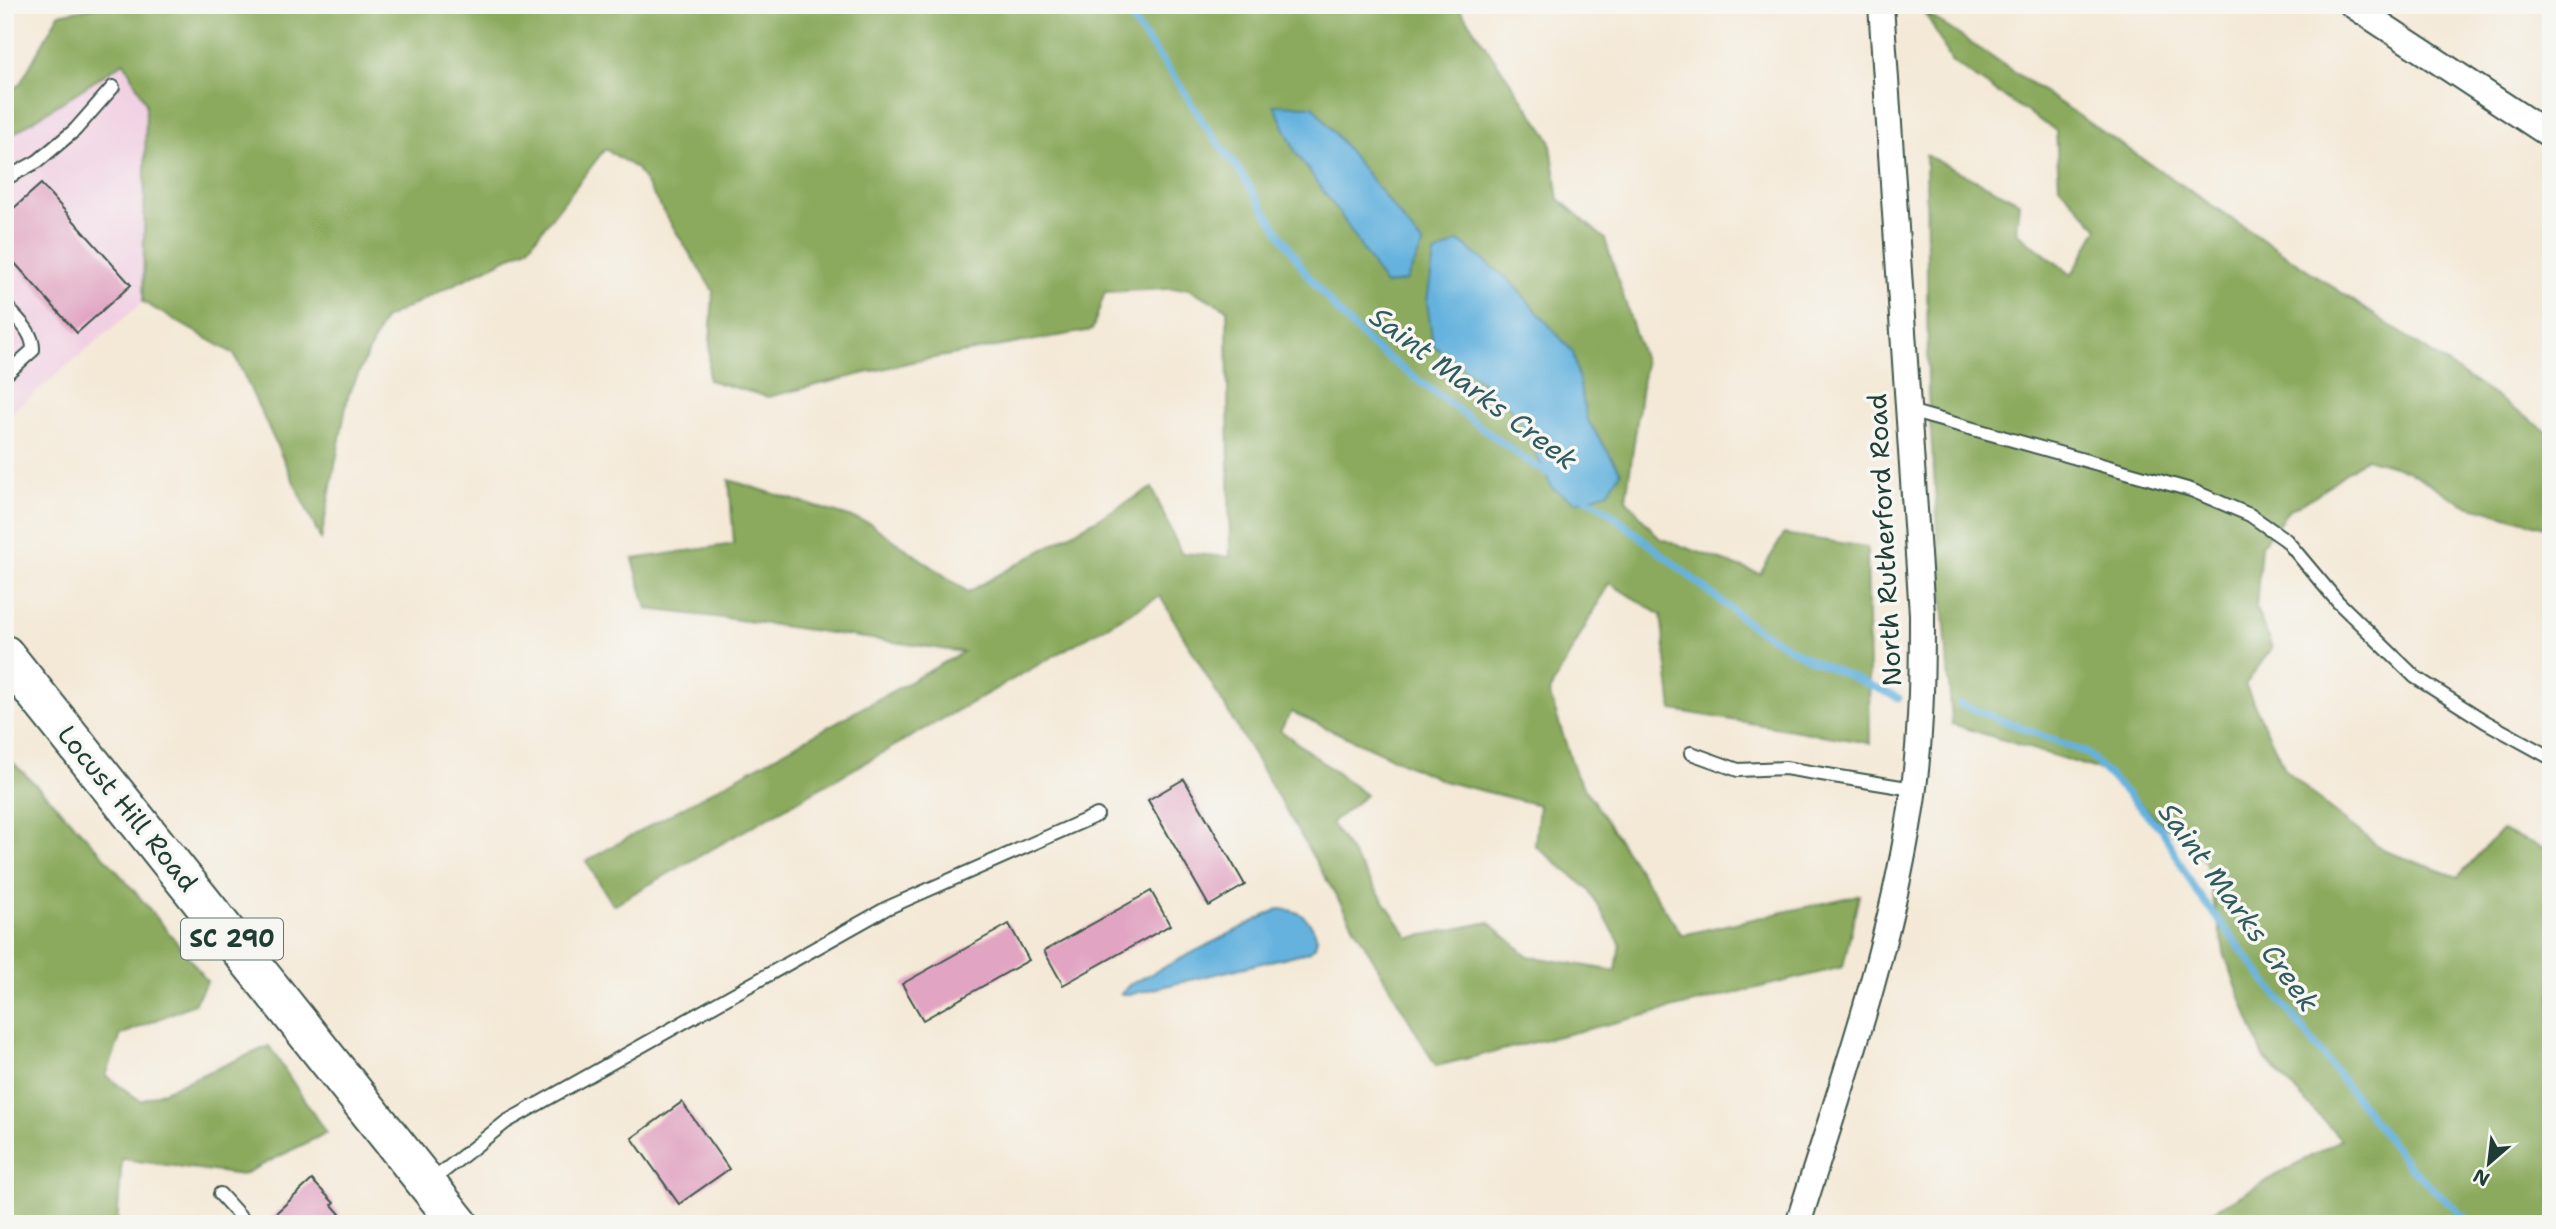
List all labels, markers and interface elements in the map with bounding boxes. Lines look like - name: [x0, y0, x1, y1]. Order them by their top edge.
- water label: Saint Marks Creek: [1362, 297, 1586, 479]
- street label: North Rutherford Road: [1859, 393, 1909, 687]
- street label: Locust Hill Road: [50, 717, 206, 899]
- water label: Saint Marks Creek: [2150, 794, 2328, 1020]
- road number: SC 290: [181, 918, 283, 959]
- north arrow: [2454, 1128, 2524, 1198]
- text: N: [2469, 1163, 2494, 1192]

